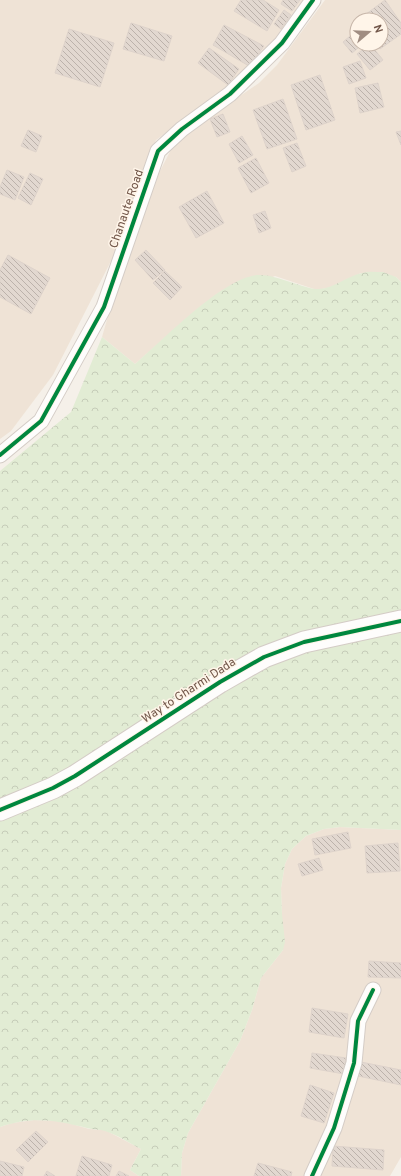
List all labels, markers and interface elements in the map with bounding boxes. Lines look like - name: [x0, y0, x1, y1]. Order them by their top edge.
- north arrow: [349, 12, 389, 52]
- text: N: [370, 23, 385, 35]
- street label: Chanaute Road: [106, 167, 148, 251]
- street label: Way to Gharmi Dada: [139, 655, 239, 727]

